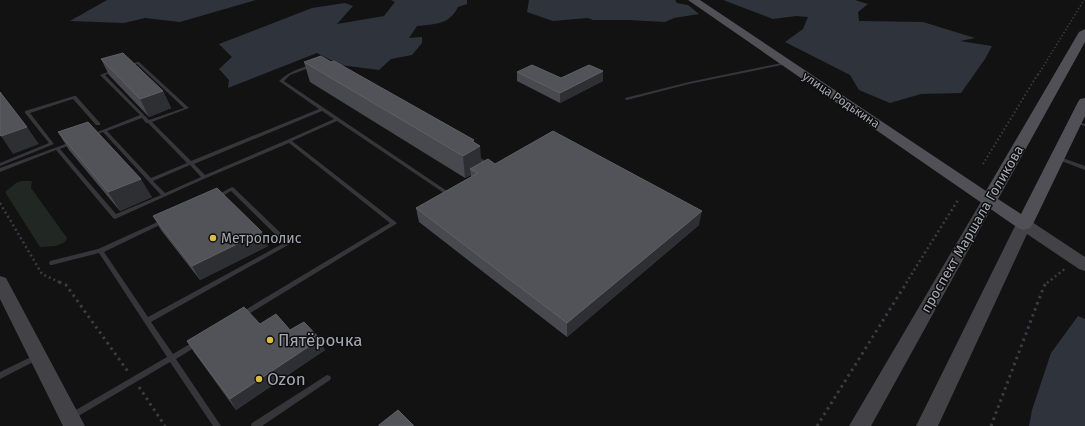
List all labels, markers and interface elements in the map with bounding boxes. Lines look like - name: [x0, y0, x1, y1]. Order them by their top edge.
- street label: улица Родькина: [800, 69, 882, 131]
- street label: проспект Маршала Голикова: [917, 143, 1027, 316]
- place label: Метрополис: [221, 230, 302, 247]
- marker: Метрополис: [208, 233, 218, 243]
- place label: Пятёрочка: [278, 330, 363, 351]
- marker: Пятёрочка: [265, 335, 275, 345]
- place label: Ozon: [267, 369, 306, 390]
- marker: Ozon: [254, 374, 264, 384]

